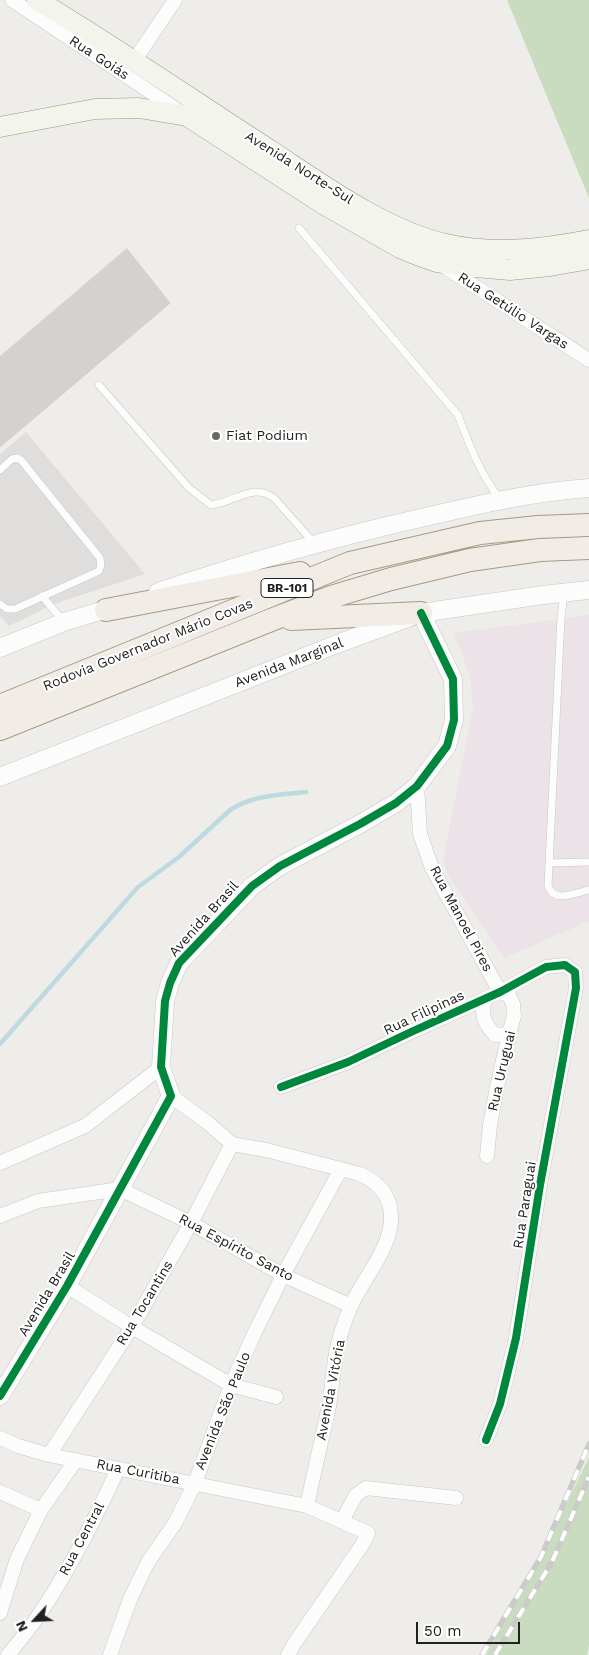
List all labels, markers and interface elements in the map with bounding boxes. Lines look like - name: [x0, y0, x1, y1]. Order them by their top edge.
- street label: Rua Goiás: [66, 32, 132, 84]
- street label: Avenida Norte-Sul: [242, 128, 356, 208]
- street label: Rua Getúlio Vargas: [455, 269, 571, 353]
- place label: Fiat Podium: [226, 428, 308, 444]
- marker: Fiat Podium: [210, 430, 222, 442]
- road number: BR-101: [261, 578, 313, 598]
- street label: Rodovia Governador Mário Covas: [41, 595, 255, 695]
- street label: Avenida Marginal: [232, 635, 346, 691]
- street label: Rua Manoel Pires: [426, 863, 496, 975]
- street label: Avenida Brasil: [166, 878, 242, 960]
- street label: Rua Filipinas: [381, 987, 467, 1039]
- street label: Rua Uruguai: [485, 1029, 519, 1113]
- street label: Rua Paraguai: [510, 1160, 540, 1250]
- street label: Rua Espírito Santo: [176, 1211, 296, 1285]
- street label: Avenida Brasil: [15, 1249, 79, 1339]
- street label: Rua Tocantins: [113, 1258, 177, 1348]
- street label: Avenida Vitória: [313, 1338, 349, 1442]
- street label: Avenida São Paulo: [192, 1350, 254, 1472]
- street label: Rua Curitiba: [95, 1456, 181, 1488]
- street label: Rua Central: [56, 1500, 108, 1578]
- north arrow: [10, 1595, 60, 1645]
- scale bar: [419, 1612, 523, 1644]
- text: N: [12, 1618, 31, 1634]
- text: 50 m: [424, 1622, 461, 1640]

